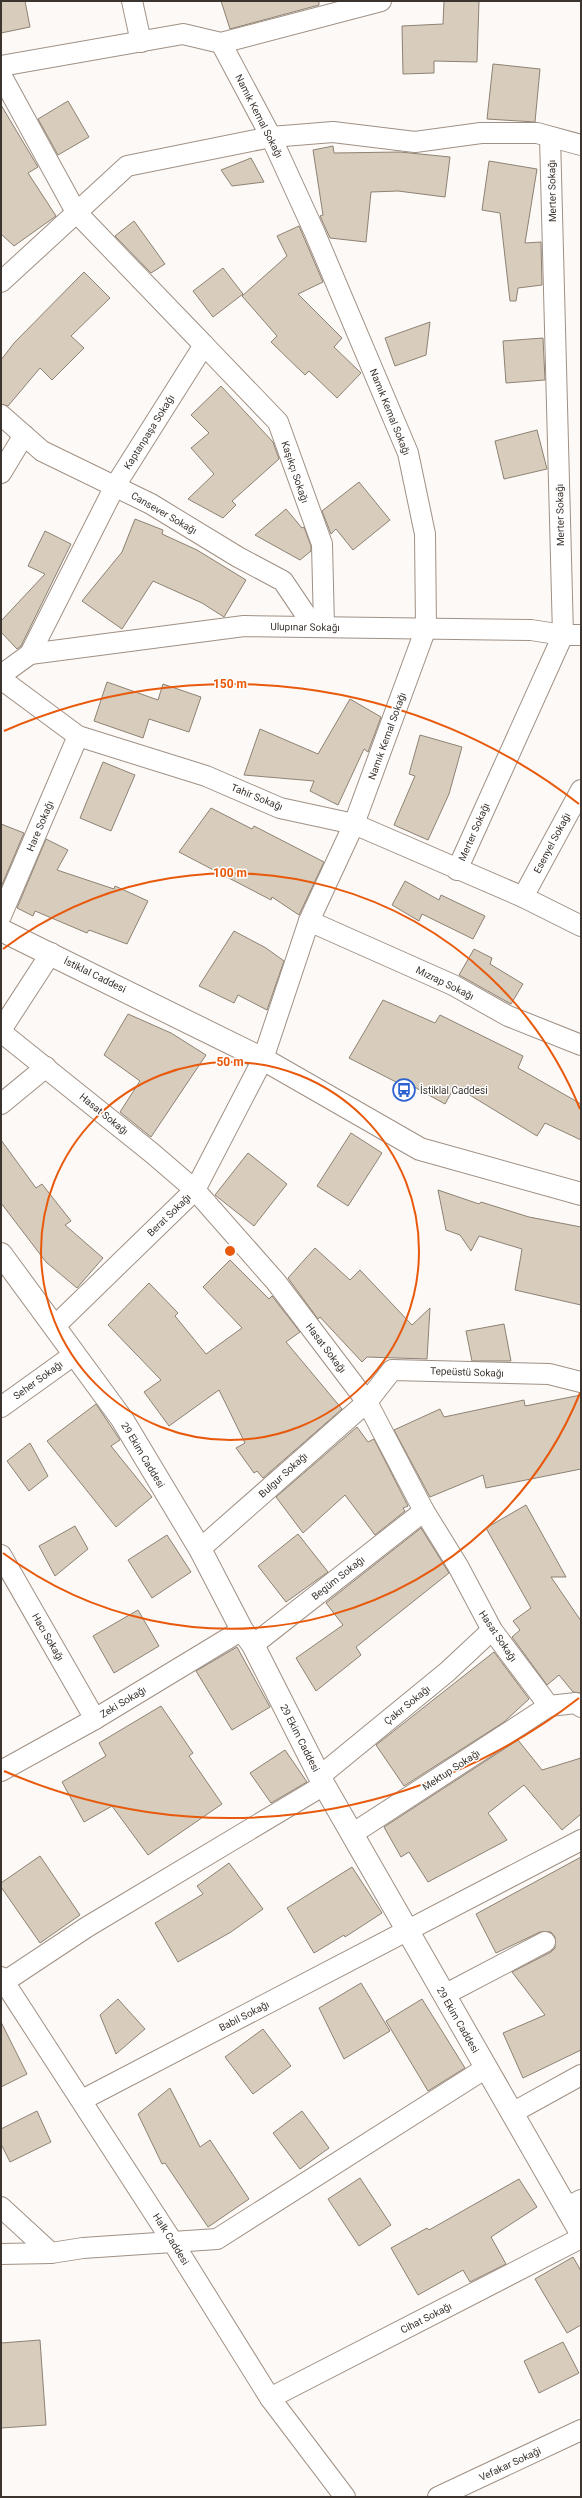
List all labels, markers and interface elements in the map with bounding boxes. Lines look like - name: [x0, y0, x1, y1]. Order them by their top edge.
- street label: Namık Kemal Sokağı: [233, 72, 285, 160]
- street label: Merter Sokağı: [546, 160, 558, 222]
- street label: Namık Kemal Sokağı: [368, 367, 412, 457]
- street label: Kaptanpaşa Sokağı: [122, 393, 176, 471]
- street label: Kaşıkçı Sokağı: [279, 440, 311, 504]
- street label: Merter Sokağı: [554, 484, 566, 546]
- street label: Cansever Sokağı: [129, 490, 199, 536]
- street label: Ulupınar Sokağı: [270, 621, 340, 633]
- text: 150 m: [213, 677, 247, 691]
- street label: Namık Kemal Sokağı: [366, 691, 408, 781]
- street label: Tahir Sokağı: [229, 782, 285, 812]
- street label: Hare Sokağı: [24, 799, 56, 853]
- street label: Merter Sokağı: [456, 801, 492, 863]
- street label: Esenyel Sokağı: [531, 811, 573, 875]
- text: 100 m: [213, 866, 247, 880]
- street label: İstiklal Caddesi: [62, 954, 128, 995]
- street label: Mızrap Sokağı: [414, 964, 476, 1002]
- text: 50 m: [216, 1055, 244, 1069]
- bus stop icon: İstiklal Caddesi: [391, 1077, 417, 1103]
- place label: İstiklal Caddesi: [420, 1084, 488, 1096]
- street label: Hasat Sokağı: [78, 1091, 130, 1137]
- street label: Berat Sokağı: [145, 1192, 193, 1238]
- centre of rings: [223, 1244, 237, 1258]
- street label: Hasat Sokağı: [304, 1321, 348, 1375]
- street label: Seher Sokağı: [11, 1358, 65, 1402]
- street label: Tepeüstü Sokağı: [430, 1365, 504, 1379]
- street label: 29 Ekim Caddesi: [119, 1420, 167, 1490]
- street label: Bulgur Sokağı: [256, 1450, 310, 1500]
- street label: Begüm Sokağı: [309, 1554, 367, 1602]
- street label: Hasat Sokağı: [477, 1608, 519, 1664]
- street label: Hacı Sokağı: [30, 1611, 66, 1663]
- street label: Çakır Sokağı: [382, 1683, 432, 1727]
- street label: Zeki Sokağı: [98, 1684, 148, 1720]
- street label: 29 Ekim Caddesi: [278, 1702, 322, 1774]
- street label: Mektup Sokağı: [420, 1747, 482, 1793]
- street label: 29 Ekim Caddesi: [435, 1985, 481, 2055]
- street label: Babil Sokağı: [217, 1999, 271, 2033]
- street label: Halk Caddesi: [151, 2211, 191, 2267]
- street label: Cihat Sokağı: [399, 2300, 453, 2336]
- street label: Vefakar Sokaği: [477, 2445, 543, 2483]

